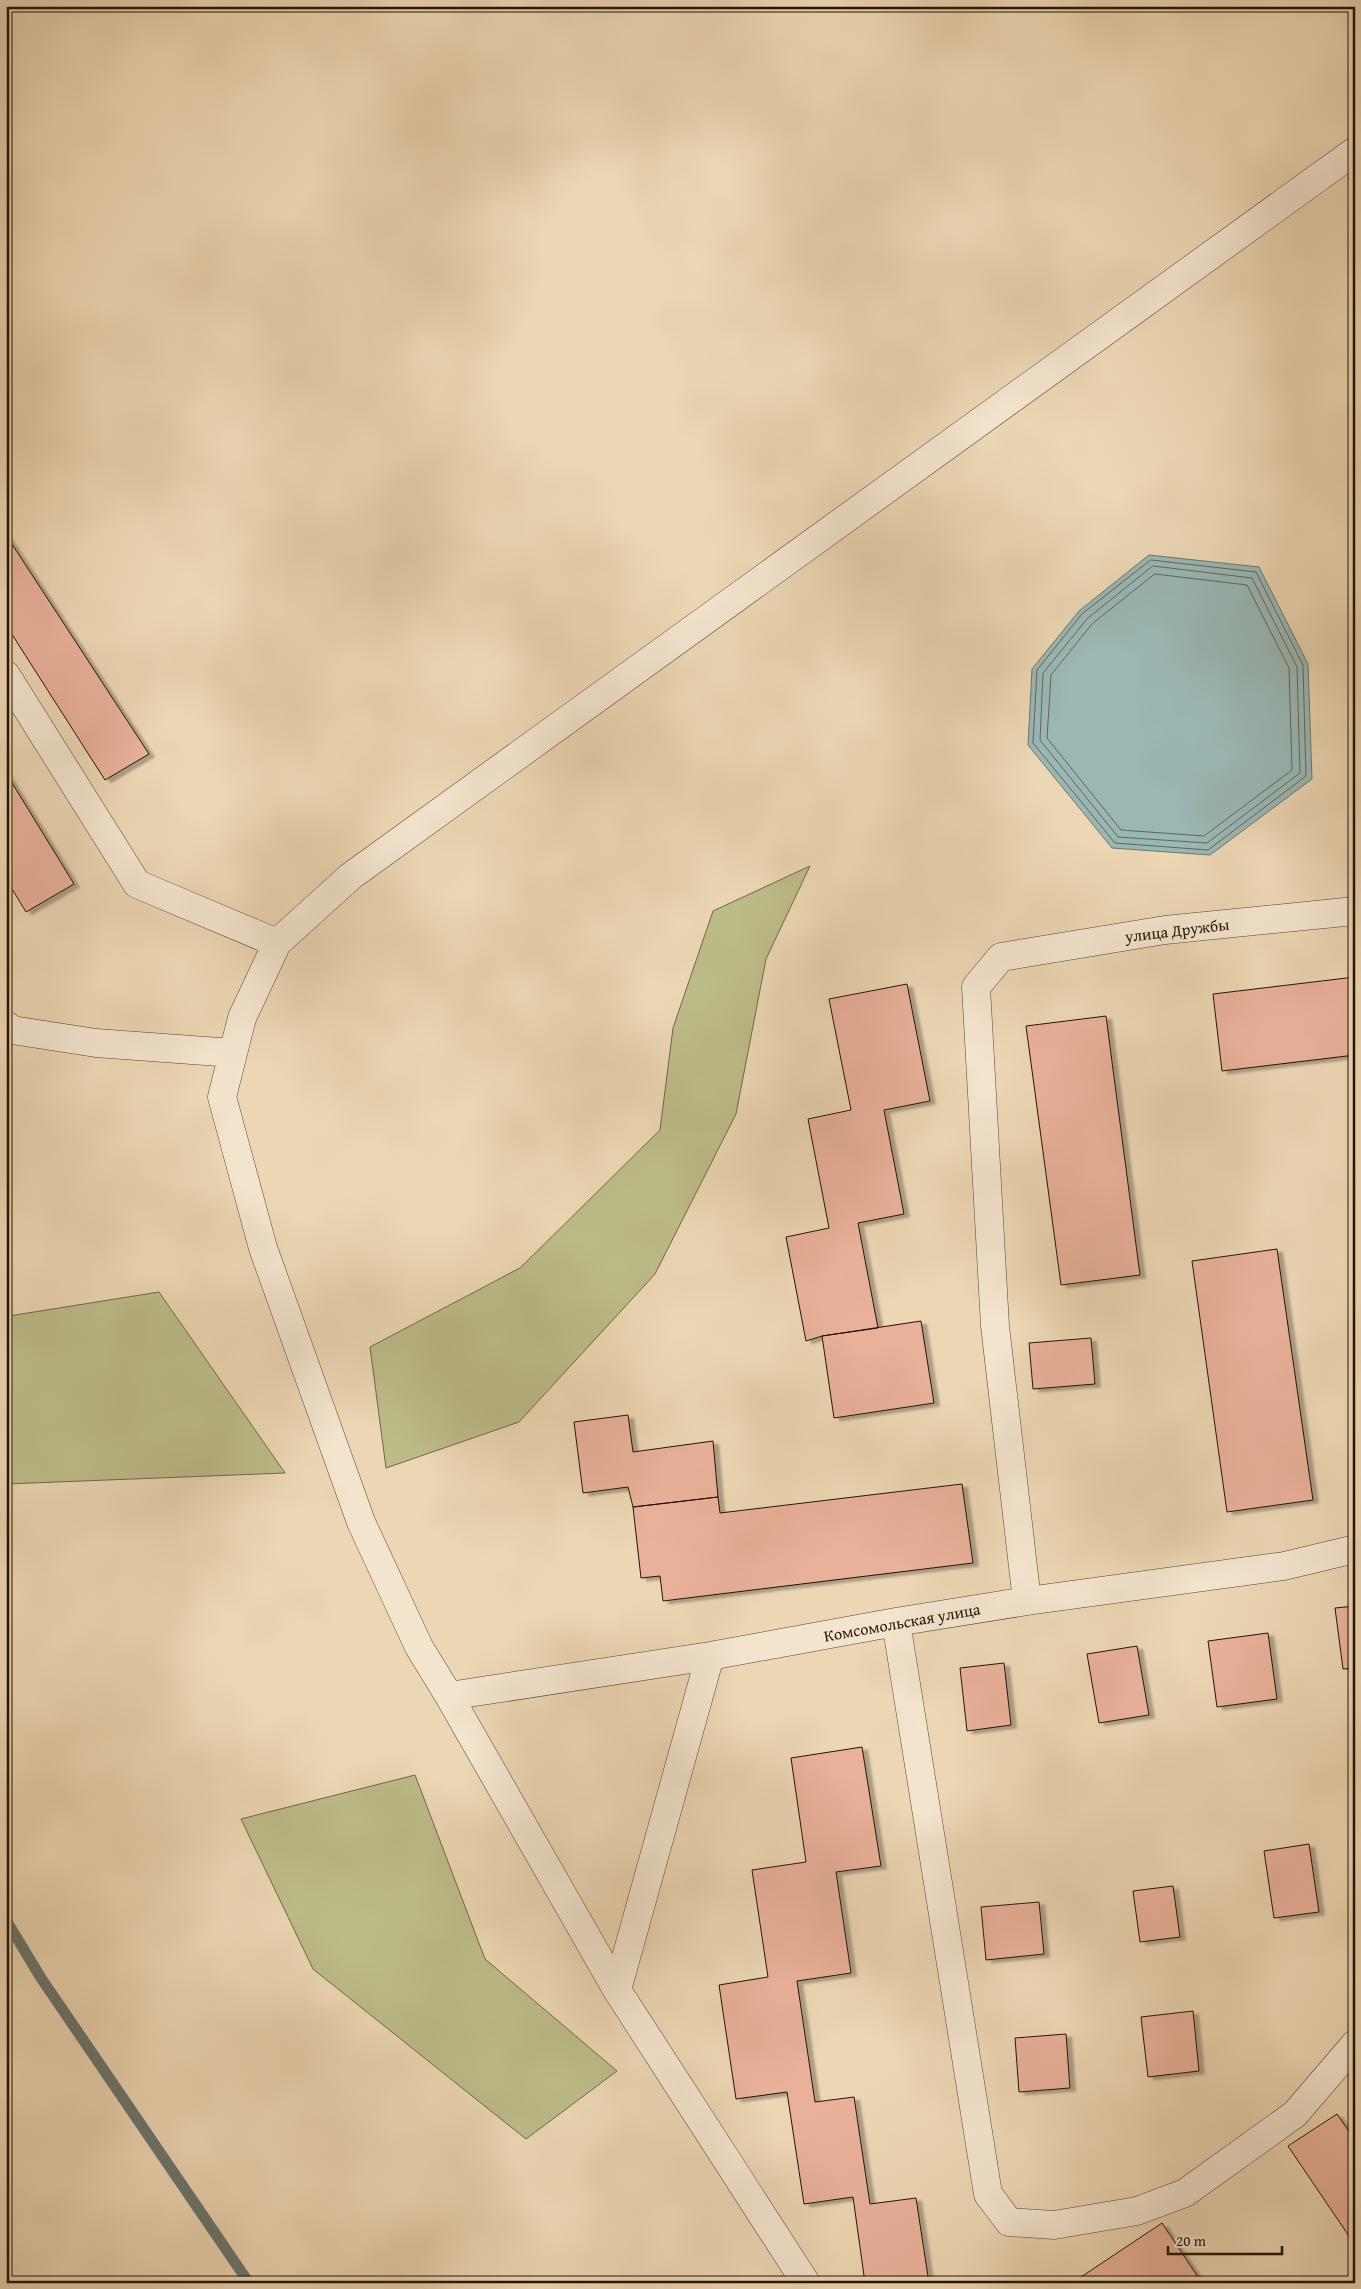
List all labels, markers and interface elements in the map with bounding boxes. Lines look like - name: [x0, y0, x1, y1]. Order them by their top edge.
- street label: улица Дружбы: [1123, 912, 1230, 948]
- street label: Комсомольская улица: [822, 1596, 983, 1648]
- scale bar: [1168, 2224, 1282, 2256]
- text: 20 m: [1176, 2230, 1207, 2251]

